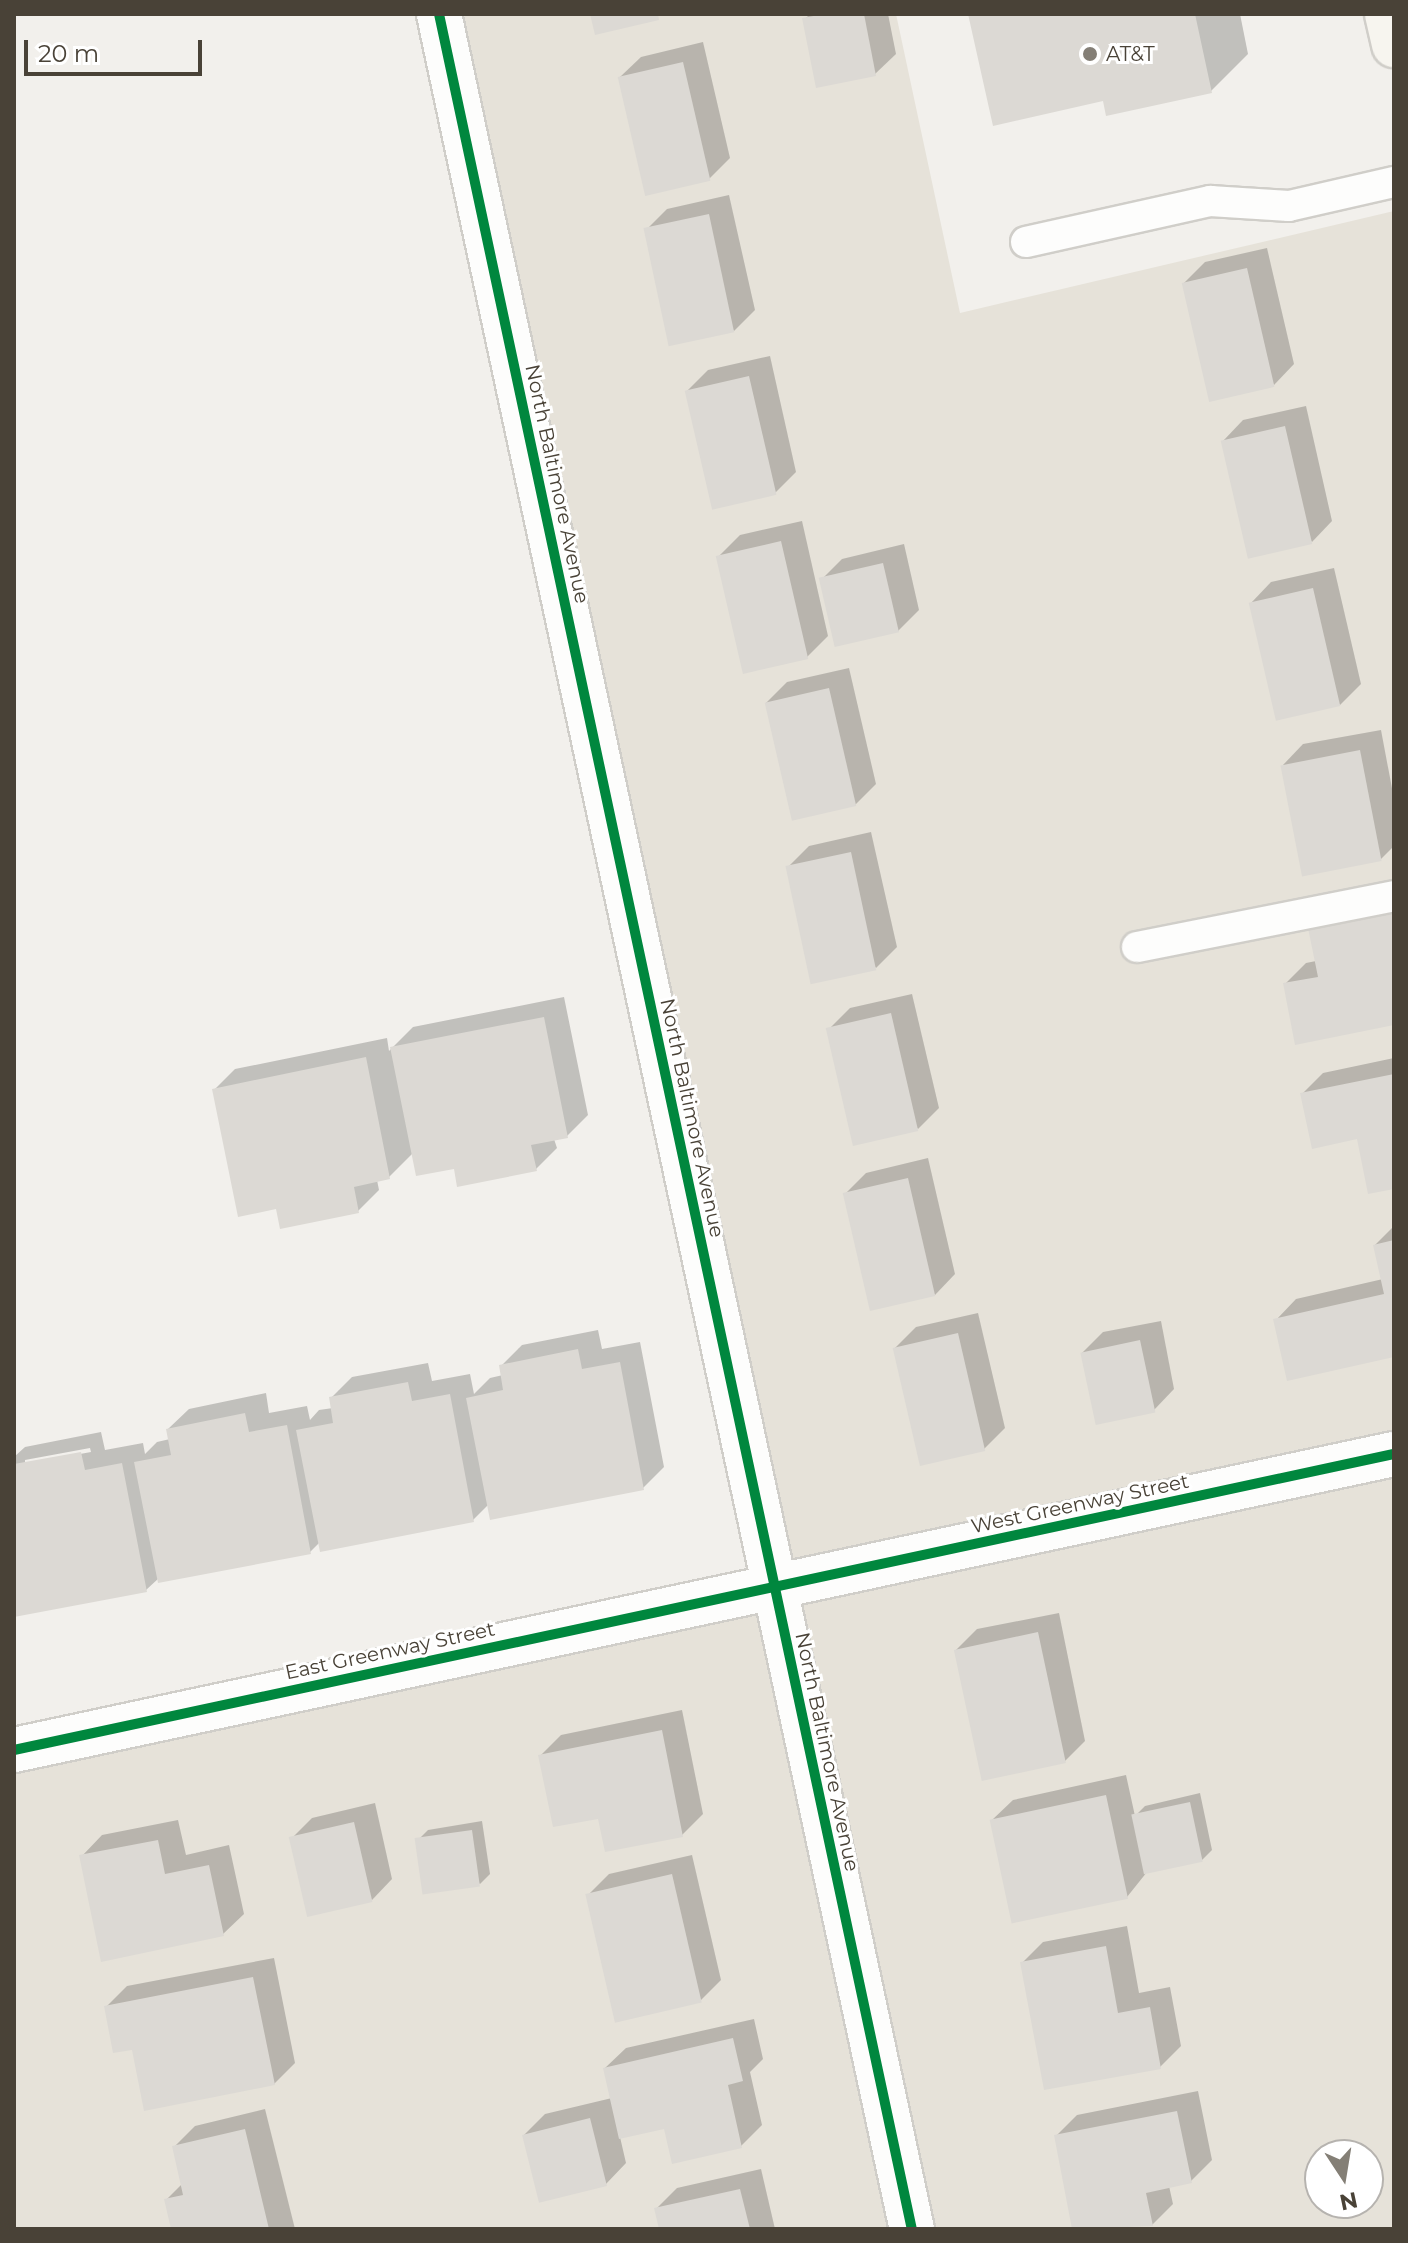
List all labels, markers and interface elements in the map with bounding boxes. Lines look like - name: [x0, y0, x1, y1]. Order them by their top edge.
- scale bar: [28, 24, 206, 74]
- text: 20 m: [38, 39, 99, 68]
- place label: AT&T: [1106, 42, 1155, 66]
- marker: AT&T: [1081, 45, 1099, 63]
- street label: North Baltimore Avenue: [520, 362, 594, 606]
- street label: North Baltimore Avenue: [655, 996, 729, 1240]
- street label: West Greenway Street: [969, 1469, 1191, 1539]
- street label: East Greenway Street: [283, 1617, 497, 1685]
- street label: North Baltimore Avenue: [790, 1630, 864, 1874]
- north arrow: [1304, 2139, 1384, 2219]
- text: N: [1337, 2186, 1360, 2216]

